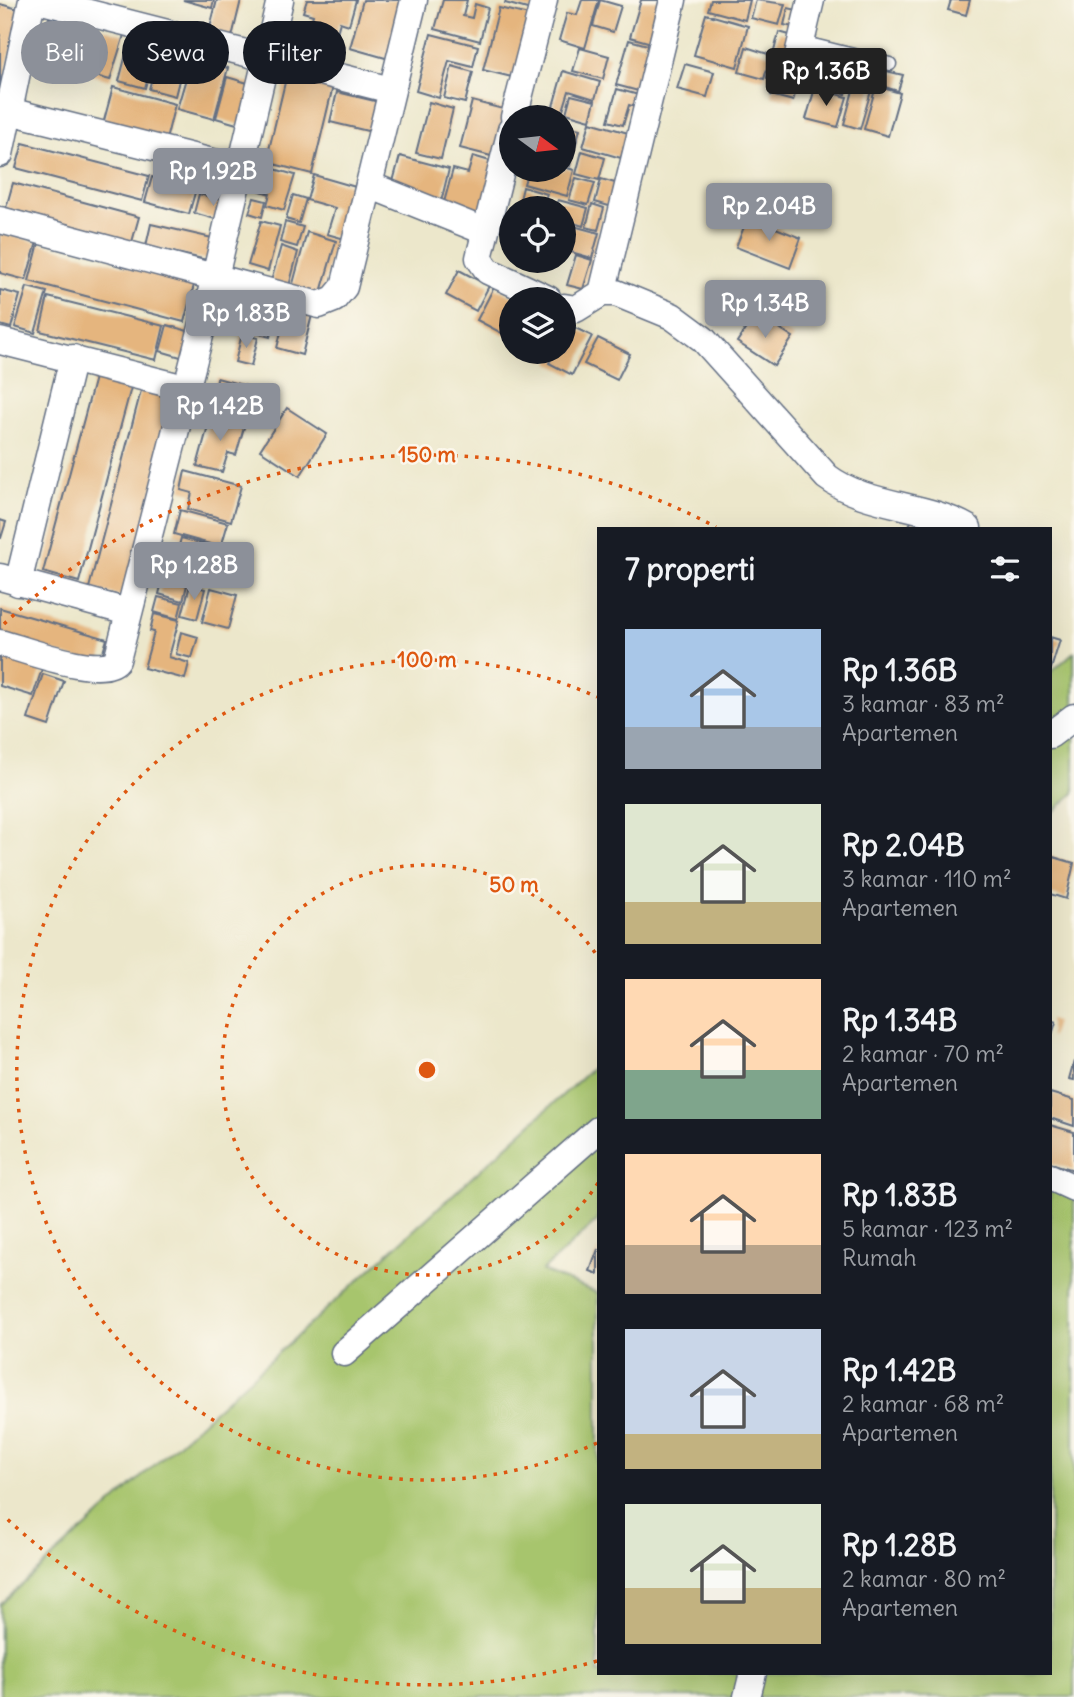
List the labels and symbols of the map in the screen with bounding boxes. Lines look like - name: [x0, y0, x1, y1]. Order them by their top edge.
- pin: Rp 1.36B: [754, 48, 898, 108]
- north arrow: [499, 105, 576, 182]
- pin: Rp 1.92B: [141, 148, 285, 208]
- pin: Rp 2.04B: [697, 184, 841, 243]
- pin: Rp 1.34B: [693, 280, 837, 340]
- pin: Rp 1.83B: [174, 290, 318, 350]
- pin: Rp 1.42B: [148, 384, 292, 443]
- text: 150 m: [398, 441, 456, 468]
- pin: Rp 1.28B: [122, 542, 266, 602]
- text: 100 m: [397, 646, 457, 673]
- text: 50 m: [489, 871, 539, 898]
- centre of rings: [415, 1058, 439, 1082]

